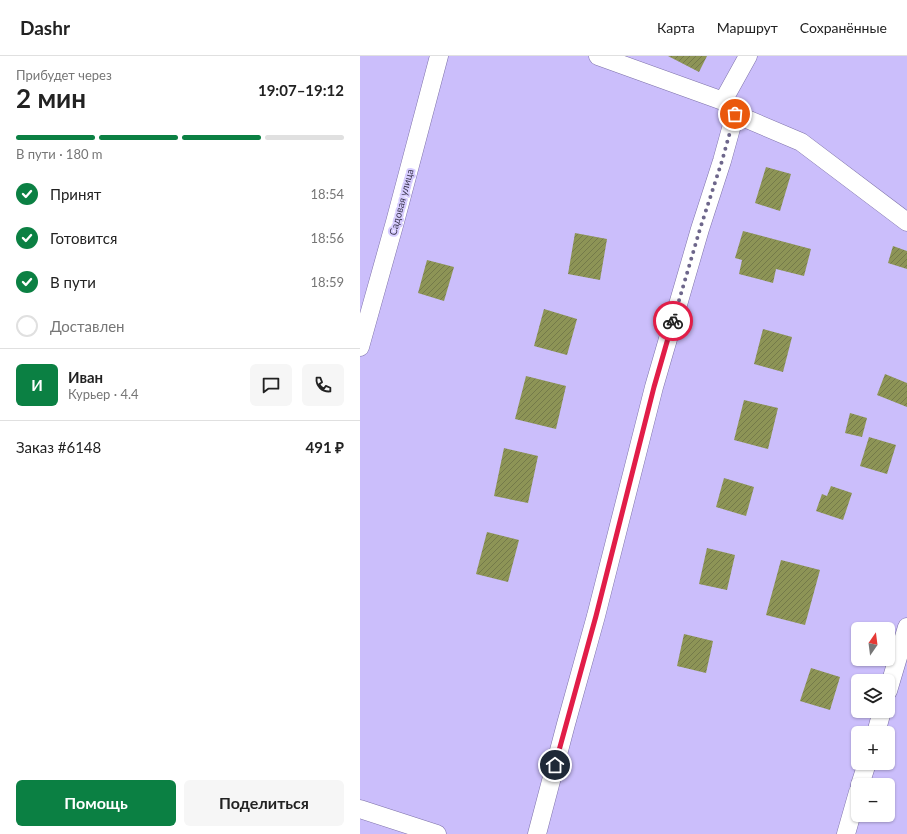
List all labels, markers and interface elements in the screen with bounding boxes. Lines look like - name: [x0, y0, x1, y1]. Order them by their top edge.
- text: Dashr: [20, 16, 70, 39]
- text: Карта: [657, 19, 695, 36]
- text: Маршрут: [717, 19, 778, 36]
- text: Сохранённые: [800, 19, 887, 36]
- text: Прибудет через: [16, 67, 112, 83]
- text: 19:07–19:12: [258, 81, 344, 99]
- text: 2 мин: [16, 82, 86, 114]
- pin: [718, 97, 752, 131]
- icon: bag: [724, 103, 746, 125]
- text: В пути · 180 m: [16, 146, 102, 162]
- street label: Садовая улица: [386, 168, 416, 236]
- icon: check: [16, 183, 38, 205]
- text: Принят: [50, 185, 101, 203]
- text: 18:54: [311, 186, 344, 202]
- icon: check: [16, 227, 38, 249]
- text: Готовится: [50, 229, 117, 247]
- text: 18:56: [311, 230, 344, 246]
- icon: check: [16, 271, 38, 293]
- text: В пути: [50, 273, 96, 291]
- text: 18:59: [311, 274, 344, 290]
- courier: [653, 301, 693, 341]
- icon: bike: [662, 310, 684, 332]
- text: Доставлен: [50, 317, 125, 335]
- button: chat: [250, 364, 292, 406]
- button: phone: [302, 364, 344, 406]
- text: Иван: [68, 368, 103, 386]
- text: И: [31, 376, 43, 394]
- text: Курьер · 4.4: [68, 386, 139, 402]
- text: Заказ #6148: [16, 438, 101, 456]
- text: 491 ₽: [306, 438, 344, 456]
- north arrow: [851, 622, 895, 666]
- map controls: [851, 622, 895, 822]
- button: layers: [851, 674, 895, 718]
- button: +: [851, 726, 895, 770]
- pin: [538, 748, 572, 782]
- icon: home: [544, 754, 566, 776]
- button: −: [851, 778, 895, 822]
- button: Помощь: [16, 780, 176, 826]
- button: Поделиться: [184, 780, 344, 826]

